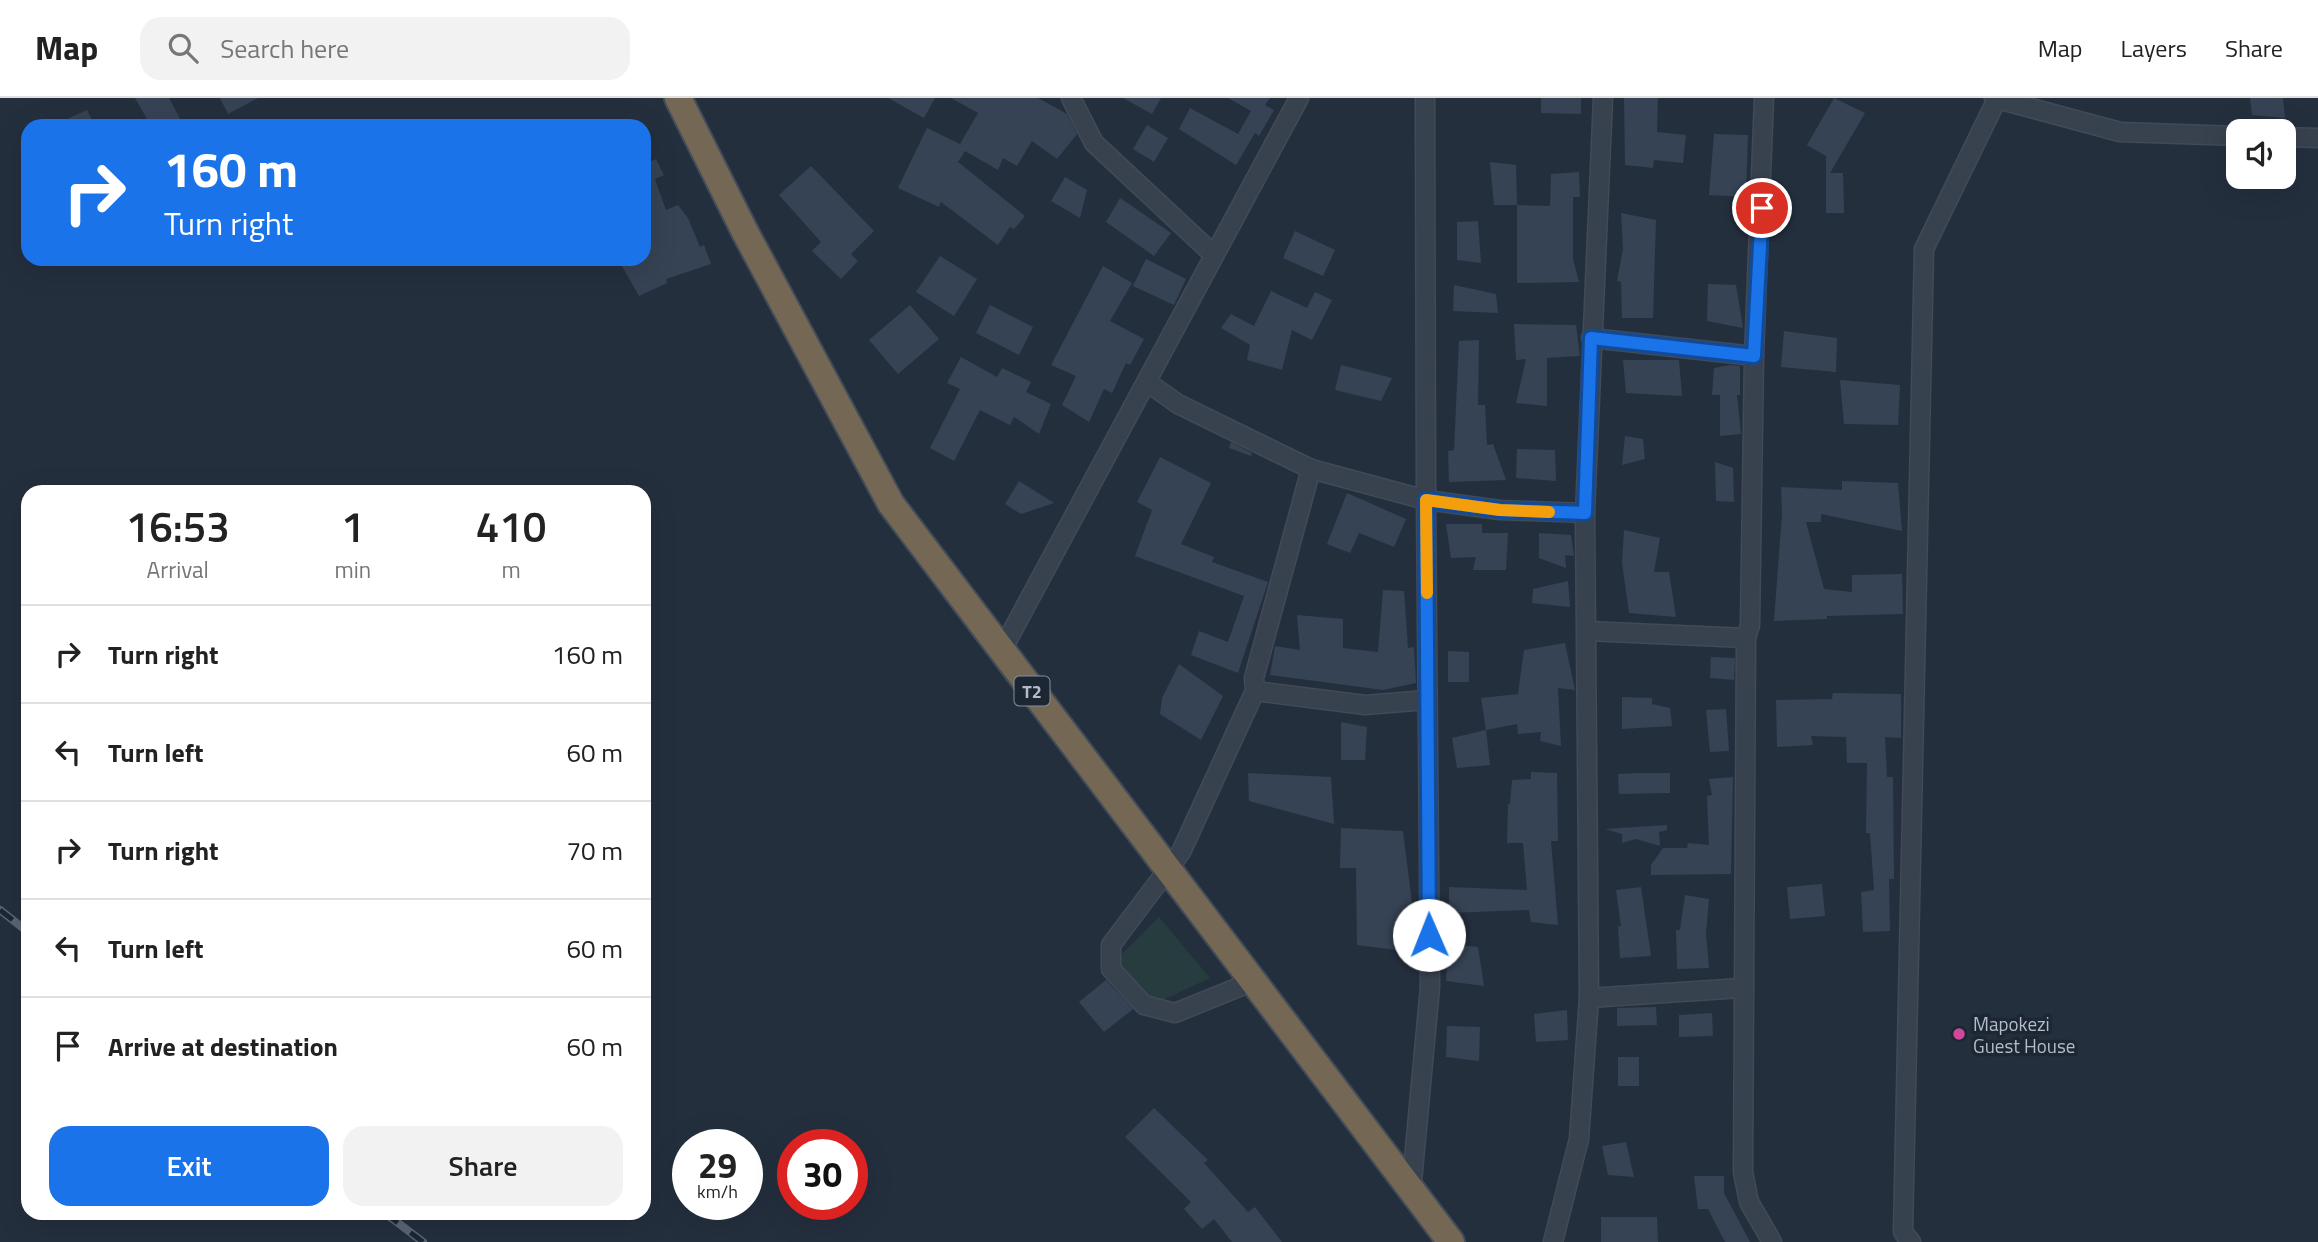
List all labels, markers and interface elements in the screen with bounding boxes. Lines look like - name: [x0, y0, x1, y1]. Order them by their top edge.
- search box: [140, 17, 630, 80]
- text: Map: [35, 23, 98, 73]
- icon: search: [164, 29, 202, 67]
- text: Search here: [220, 29, 349, 68]
- text: Map: [2038, 30, 2083, 66]
- text: Layers: [2121, 30, 2187, 66]
- text: Share: [2225, 30, 2283, 66]
- map controls: [2226, 119, 2296, 189]
- button: sound: [2226, 119, 2296, 189]
- text: 160 m: [164, 131, 298, 206]
- icon: right: [49, 147, 140, 238]
- pin: [1732, 178, 1792, 238]
- icon: arrive: [1743, 189, 1781, 227]
- text: Turn right: [164, 199, 293, 247]
- text: 16:53: [126, 494, 230, 558]
- text: 1: [341, 494, 365, 558]
- text: 410: [476, 494, 546, 558]
- text: Arrival: [147, 552, 209, 587]
- text: min: [334, 552, 371, 587]
- text: m: [501, 552, 521, 587]
- icon: right: [49, 635, 87, 673]
- text: Turn right: [108, 635, 219, 674]
- text: 160 m: [552, 635, 623, 674]
- road number: T2: [1014, 676, 1050, 706]
- icon: left: [49, 733, 87, 771]
- text: Turn left: [108, 733, 203, 772]
- text: 60 m: [566, 733, 623, 772]
- icon: right: [49, 831, 87, 869]
- text: Turn right: [108, 831, 219, 870]
- text: 70 m: [566, 831, 623, 870]
- position arrow: [1392, 898, 1466, 972]
- icon: left: [49, 929, 87, 967]
- text: Turn left: [108, 929, 203, 968]
- text: 60 m: [566, 929, 623, 968]
- place label: Mapokezi Guest House: [1973, 1009, 2075, 1060]
- marker: Mapokezi Guest House: [1951, 1026, 1967, 1042]
- icon: arrive: [49, 1027, 87, 1065]
- text: Arrive at destination: [108, 1027, 338, 1066]
- text: 60 m: [566, 1027, 623, 1066]
- button: Exit: [49, 1126, 329, 1206]
- button: Share: [343, 1126, 623, 1206]
- speed limit sign: 30: [777, 1129, 868, 1220]
- text: 29: [698, 1138, 737, 1192]
- text: km/h: [697, 1178, 738, 1205]

